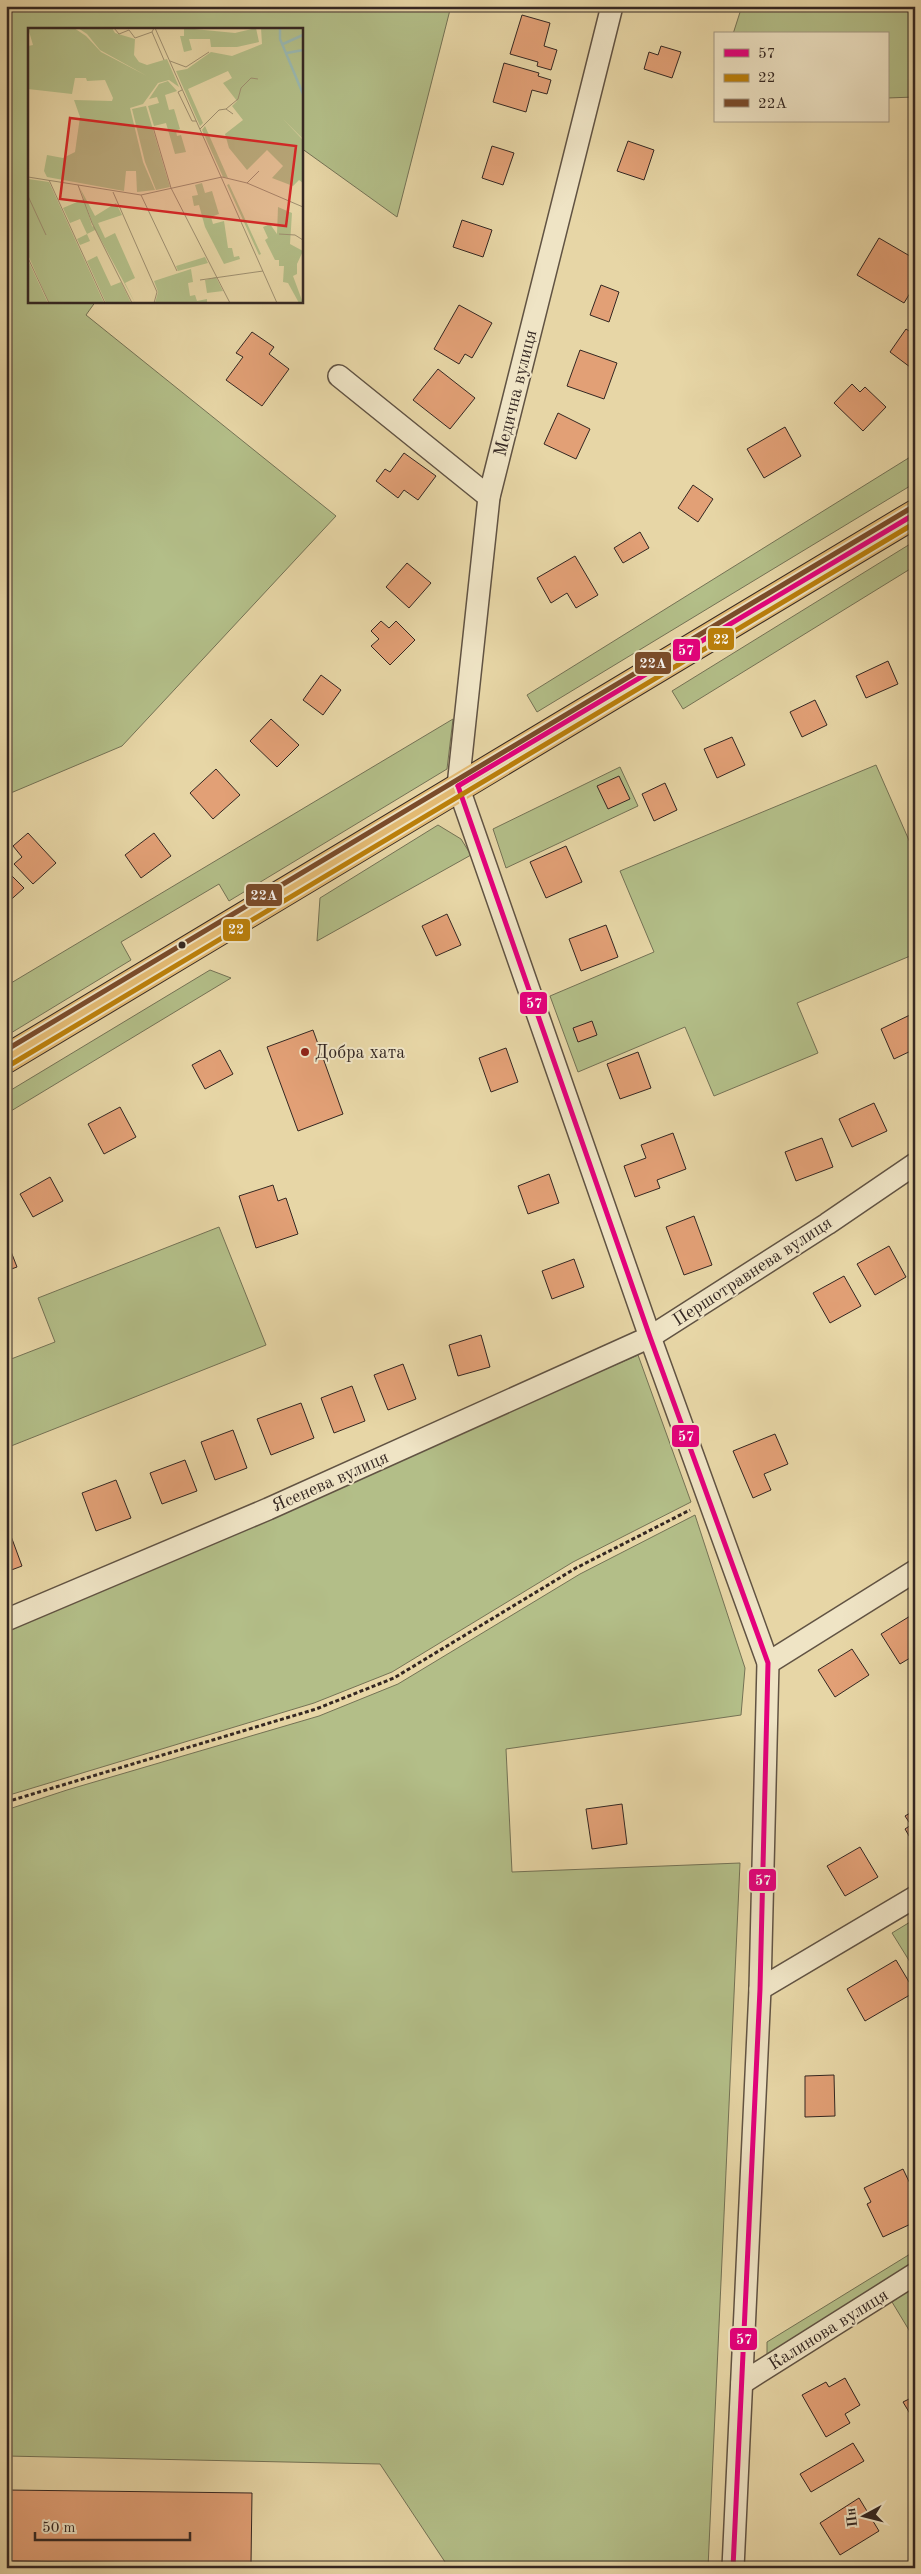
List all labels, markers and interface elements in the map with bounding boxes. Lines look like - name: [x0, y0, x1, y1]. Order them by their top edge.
- inset map: [28, 28, 302, 302]
- legend: [714, 32, 888, 122]
- text: 57: [758, 47, 775, 62]
- text: 22: [758, 71, 775, 86]
- text: 22А: [758, 97, 787, 112]
- street label: Медична вулиця: [492, 328, 540, 458]
- line badge: 22: [707, 627, 735, 651]
- text: 22: [713, 633, 729, 647]
- line badge: 57: [672, 638, 701, 662]
- text: 57: [678, 644, 694, 658]
- line badge: 22А: [634, 651, 672, 675]
- text: 22А: [640, 657, 667, 671]
- line badge: 22А: [245, 883, 283, 907]
- text: 22А: [251, 889, 278, 903]
- line badge: 22: [222, 918, 251, 942]
- text: 22: [228, 923, 244, 937]
- unlabelled marker: [177, 940, 187, 950]
- line badge: 57: [519, 991, 548, 1015]
- text: 57: [526, 997, 542, 1011]
- place label: Добра хата: [315, 1044, 405, 1062]
- marker: Добра хата: [299, 1046, 311, 1058]
- street label: Першотравнева вулиця: [670, 1214, 835, 1330]
- line badge: 57: [671, 1424, 700, 1448]
- text: 57: [678, 1430, 694, 1444]
- street label: Ясенева вулиця: [269, 1448, 391, 1516]
- line badge: 57: [748, 1868, 777, 1892]
- text: 57: [755, 1874, 771, 1888]
- street label: Калинова вулиця: [766, 2286, 892, 2374]
- line badge: 57: [729, 2327, 758, 2351]
- text: 57: [736, 2333, 752, 2347]
- north arrow: [838, 2492, 888, 2542]
- text: Пн: [844, 2507, 860, 2528]
- scale bar: [35, 2509, 190, 2541]
- text: 50 m: [42, 2521, 76, 2536]

